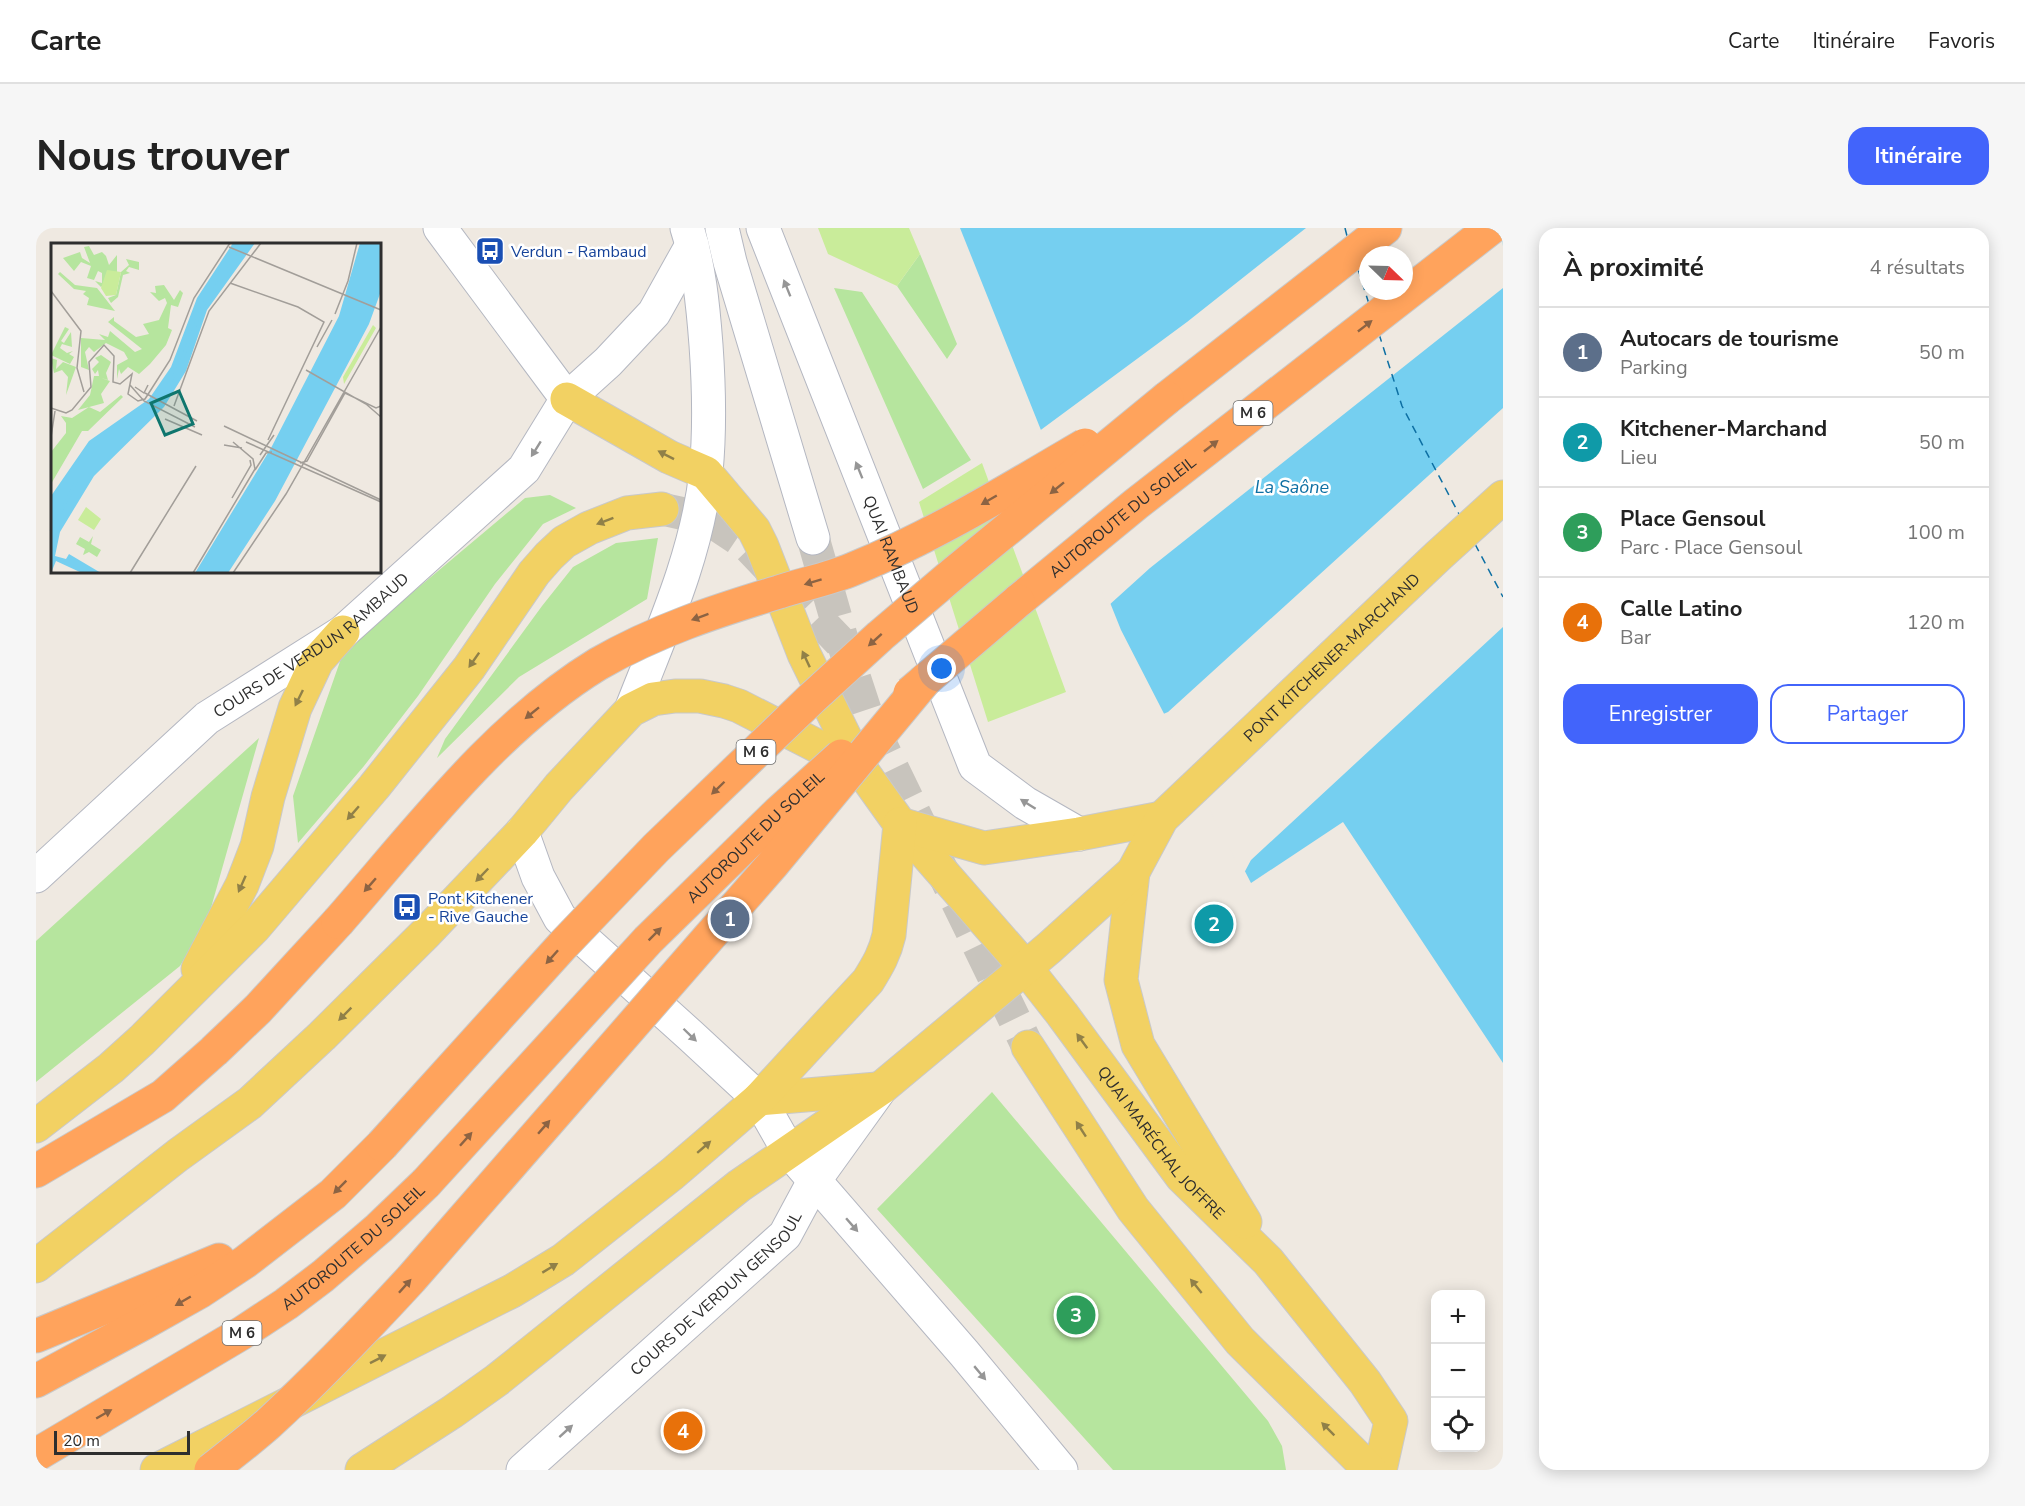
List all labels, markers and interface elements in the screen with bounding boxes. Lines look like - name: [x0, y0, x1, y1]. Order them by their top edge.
- text: Carte: [30, 22, 101, 60]
- text: Carte: [1728, 27, 1779, 55]
- text: Itinéraire: [1812, 27, 1895, 55]
- text: Favoris: [1928, 27, 1995, 55]
- button: Itinéraire: [1848, 127, 1989, 185]
- text: Nous trouver: [36, 128, 289, 185]
- bus stop icon: Verdun - Rambaud: [474, 235, 506, 267]
- place label: Verdun - Rambaud: [510, 241, 647, 263]
- inset map: [51, 243, 381, 573]
- north arrow: [1359, 246, 1413, 300]
- text: À proximité: [1563, 250, 1704, 285]
- text: 4 résultats: [1869, 254, 1965, 281]
- one-way arrow: [782, 279, 791, 297]
- one-way arrow: [1357, 319, 1373, 332]
- text: Autocars de tourisme: [1620, 324, 1839, 354]
- text: 1: [1577, 339, 1589, 366]
- text: 50 m: [1919, 339, 1965, 366]
- text: Parking: [1620, 354, 1688, 381]
- road number: M 6: [1234, 401, 1272, 425]
- text: Kitchener-Marchand: [1620, 414, 1827, 444]
- text: 2: [1577, 429, 1589, 456]
- text: 50 m: [1919, 429, 1965, 456]
- one-way arrow: [1204, 440, 1219, 452]
- one-way arrow: [531, 441, 542, 457]
- text: Lieu: [1620, 444, 1657, 471]
- one-way arrow: [657, 450, 674, 460]
- street label: AUTOROUTE DU SOLEIL: [1045, 451, 1201, 583]
- one-way arrow: [853, 460, 863, 478]
- water label: La Saône: [1255, 475, 1330, 499]
- one-way arrow: [1050, 481, 1065, 494]
- street label: QUAI RAMBAUD: [858, 493, 924, 617]
- one-way arrow: [981, 495, 997, 506]
- text: Place Gensoul: [1620, 504, 1766, 534]
- one-way arrow: [596, 517, 614, 527]
- text: 3: [1577, 519, 1589, 546]
- text: 100 m: [1907, 519, 1965, 546]
- text: Parc · Place Gensoul: [1620, 534, 1802, 561]
- street label: COURS DE VERDUN RAMBAUD: [209, 568, 414, 723]
- street label: PONT KITCHENER-MARCHAND: [1239, 569, 1425, 747]
- one-way arrow: [804, 577, 822, 587]
- text: Calle Latino: [1620, 594, 1742, 624]
- text: 4: [1577, 609, 1589, 636]
- text: 120 m: [1907, 609, 1965, 636]
- one-way arrow: [691, 612, 709, 622]
- text: Bar: [1620, 624, 1651, 651]
- one-way arrow: [868, 633, 883, 647]
- one-way arrow: [802, 651, 811, 668]
- one-way arrow: [469, 652, 480, 668]
- your location: [927, 654, 956, 683]
- button: Enregistrer: [1563, 684, 1758, 744]
- button: Partager: [1770, 684, 1965, 744]
- one-way arrow: [295, 690, 304, 707]
- one-way arrow: [524, 706, 540, 719]
- road number: M 6: [736, 740, 776, 764]
- street label: AUTOROUTE DU SOLEIL: [682, 766, 830, 908]
- one-way arrow: [712, 781, 726, 795]
- one-way arrow: [1020, 799, 1037, 810]
- one-way arrow: [347, 805, 360, 820]
- one-way arrow: [475, 867, 489, 882]
- one-way arrow: [237, 875, 246, 893]
- one-way arrow: [364, 877, 377, 892]
- place label: Pont Kitchener - Rive Gauche: [428, 888, 533, 928]
- bus stop icon: Pont Kitchener - Rive Gauche: [391, 891, 423, 923]
- pin: 1: [710, 896, 750, 942]
- pin: 2: [1194, 902, 1234, 946]
- one-way arrow: [647, 928, 661, 942]
- one-way arrow: [546, 949, 559, 964]
- one-way arrow: [339, 1006, 353, 1020]
- one-way arrow: [682, 1027, 696, 1041]
- one-way arrow: [1076, 1033, 1088, 1048]
- street label: QUAI MARÉCHAL JOFFRE: [1092, 1062, 1229, 1225]
- one-way arrow: [537, 1120, 550, 1135]
- one-way arrow: [1075, 1121, 1087, 1137]
- one-way arrow: [459, 1132, 473, 1147]
- one-way arrow: [696, 1141, 711, 1154]
- one-way arrow: [334, 1179, 348, 1193]
- street label: AUTOROUTE DU SOLEIL: [277, 1180, 430, 1316]
- street label: COURS DE VERDUN GENSOUL: [626, 1208, 808, 1381]
- one-way arrow: [846, 1217, 859, 1233]
- one-way arrow: [542, 1262, 558, 1273]
- one-way arrow: [398, 1278, 412, 1293]
- one-way arrow: [1189, 1278, 1202, 1294]
- map controls: [1431, 1290, 1485, 1452]
- button: +: [1431, 1290, 1485, 1344]
- pin: 3: [1056, 1292, 1096, 1338]
- one-way arrow: [174, 1296, 191, 1306]
- road number: M 6: [222, 1321, 262, 1345]
- button: −: [1431, 1344, 1485, 1398]
- one-way arrow: [370, 1355, 387, 1364]
- one-way arrow: [973, 1365, 986, 1380]
- button: locate: [1431, 1398, 1485, 1452]
- pin: 4: [664, 1408, 702, 1454]
- one-way arrow: [96, 1409, 113, 1419]
- one-way arrow: [1322, 1422, 1336, 1436]
- one-way arrow: [558, 1425, 573, 1438]
- scale bar: [54, 1428, 190, 1456]
- text: 20 m: [63, 1430, 100, 1452]

